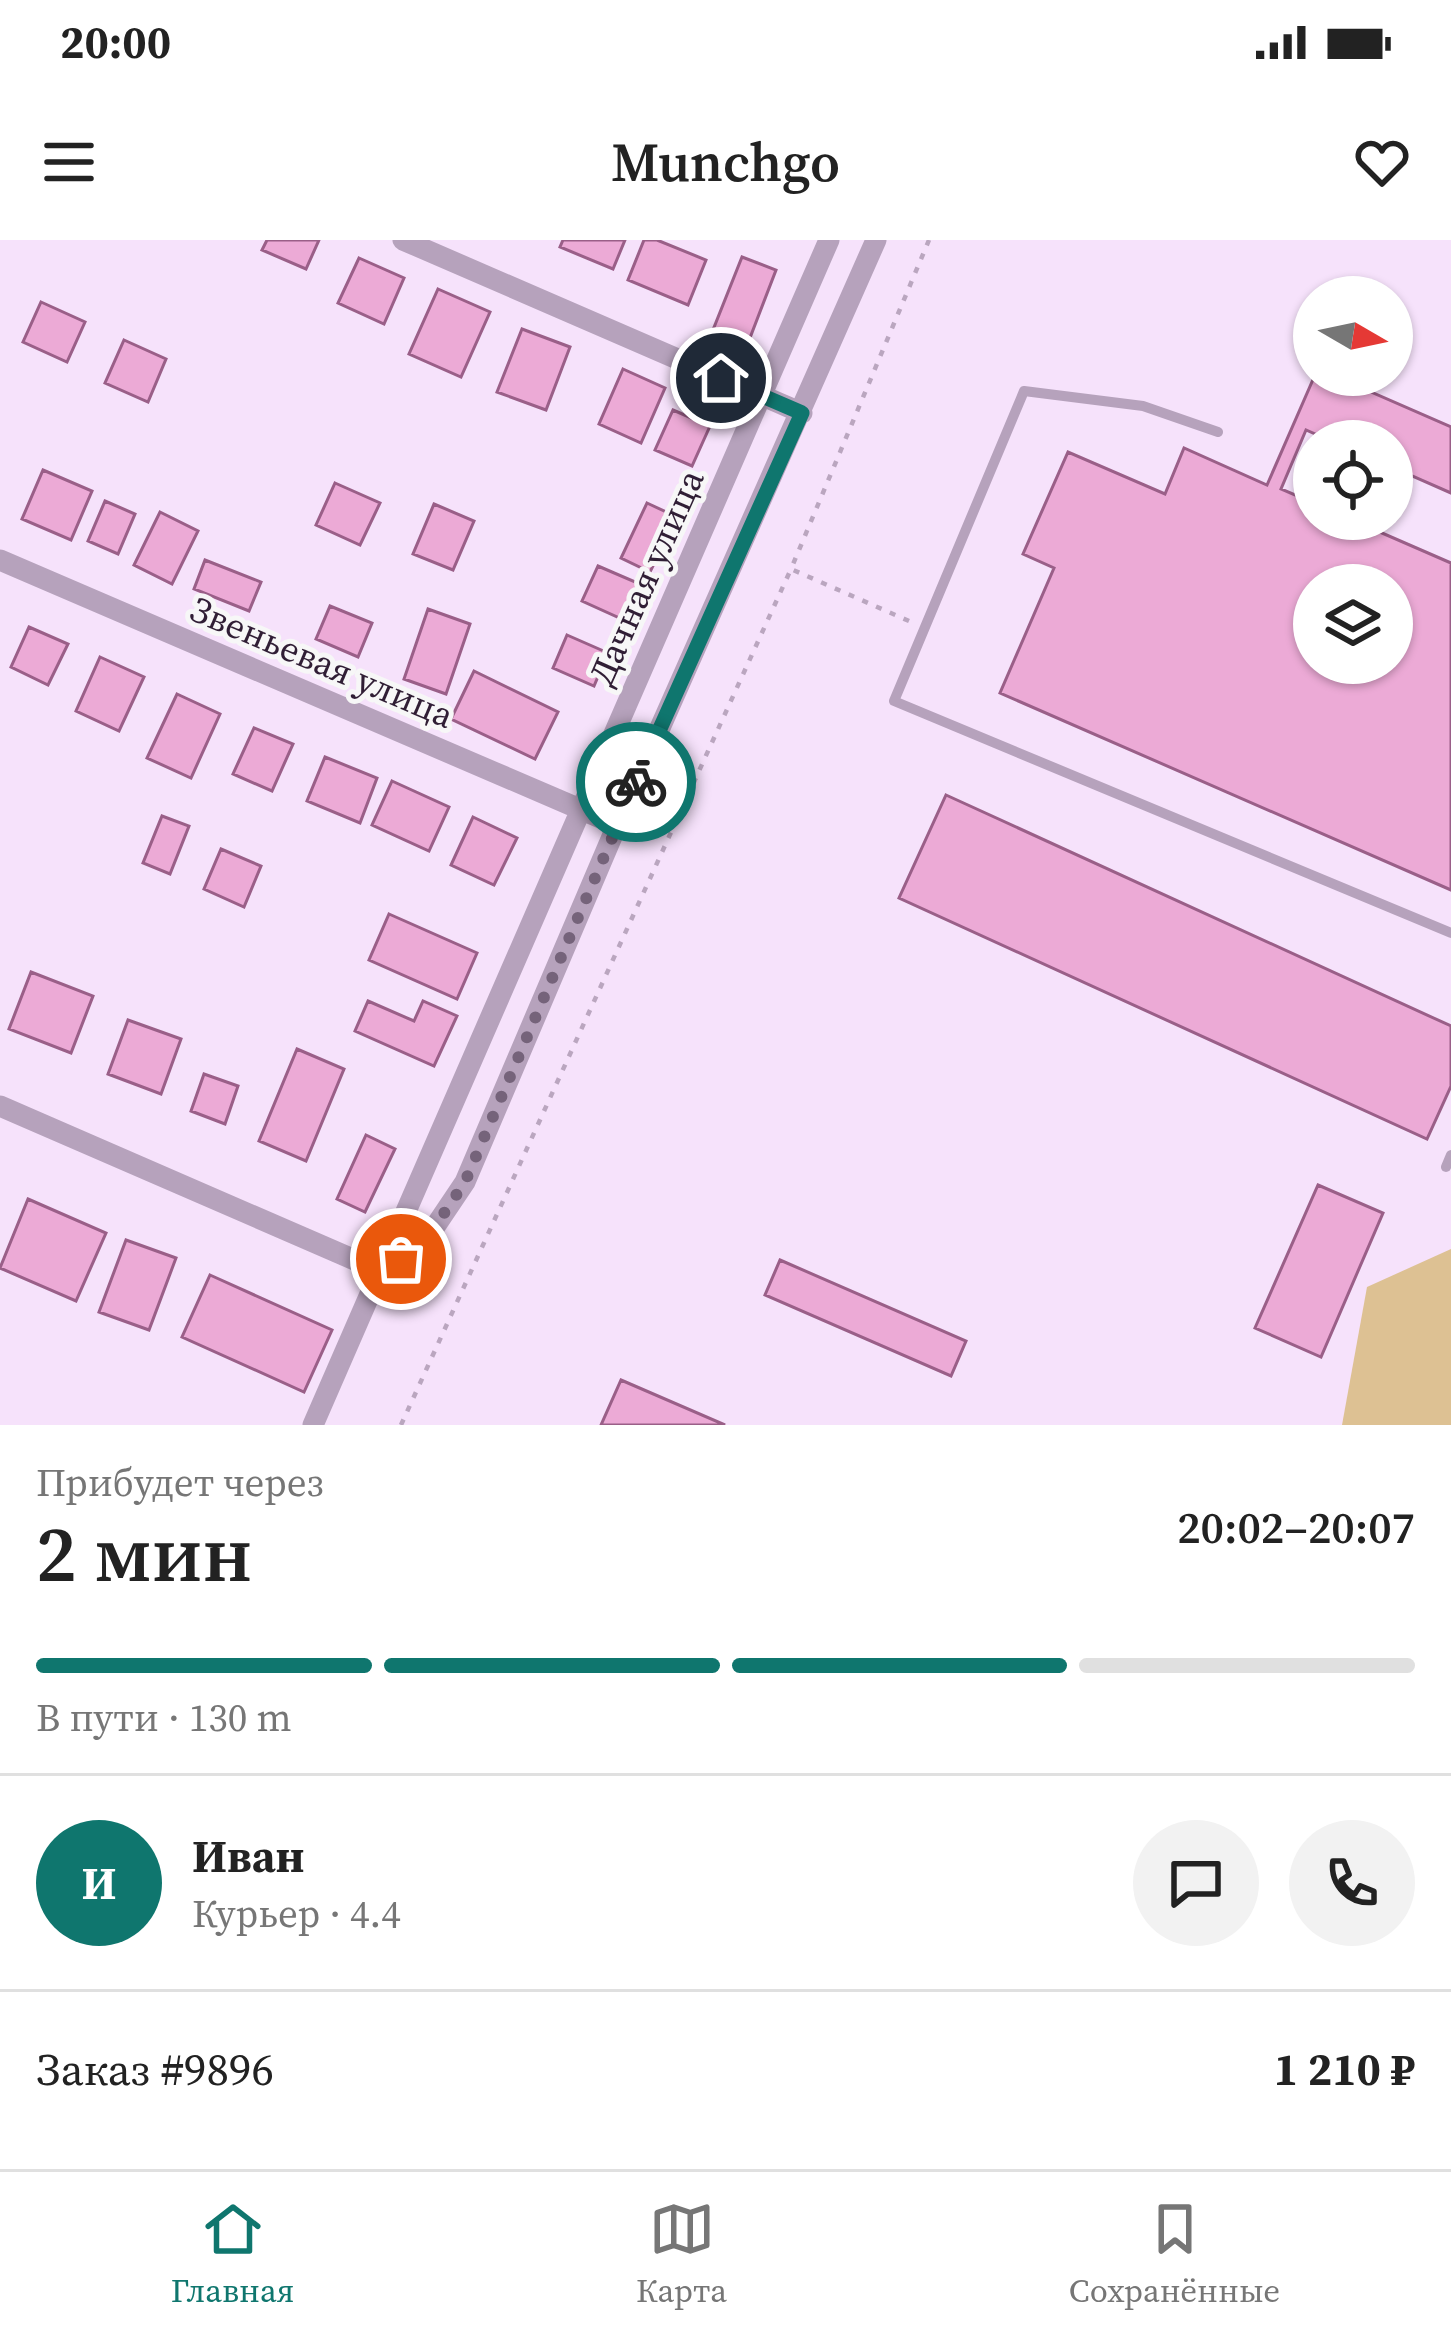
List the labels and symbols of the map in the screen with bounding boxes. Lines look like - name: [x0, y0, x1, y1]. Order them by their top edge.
- north arrow: [1293, 276, 1413, 396]
- pin: [670, 327, 772, 429]
- street label: Дачная улица: [577, 461, 716, 693]
- street label: Звеньевая улица: [183, 584, 462, 740]
- courier: [576, 722, 696, 842]
- pin: [350, 1208, 452, 1310]

